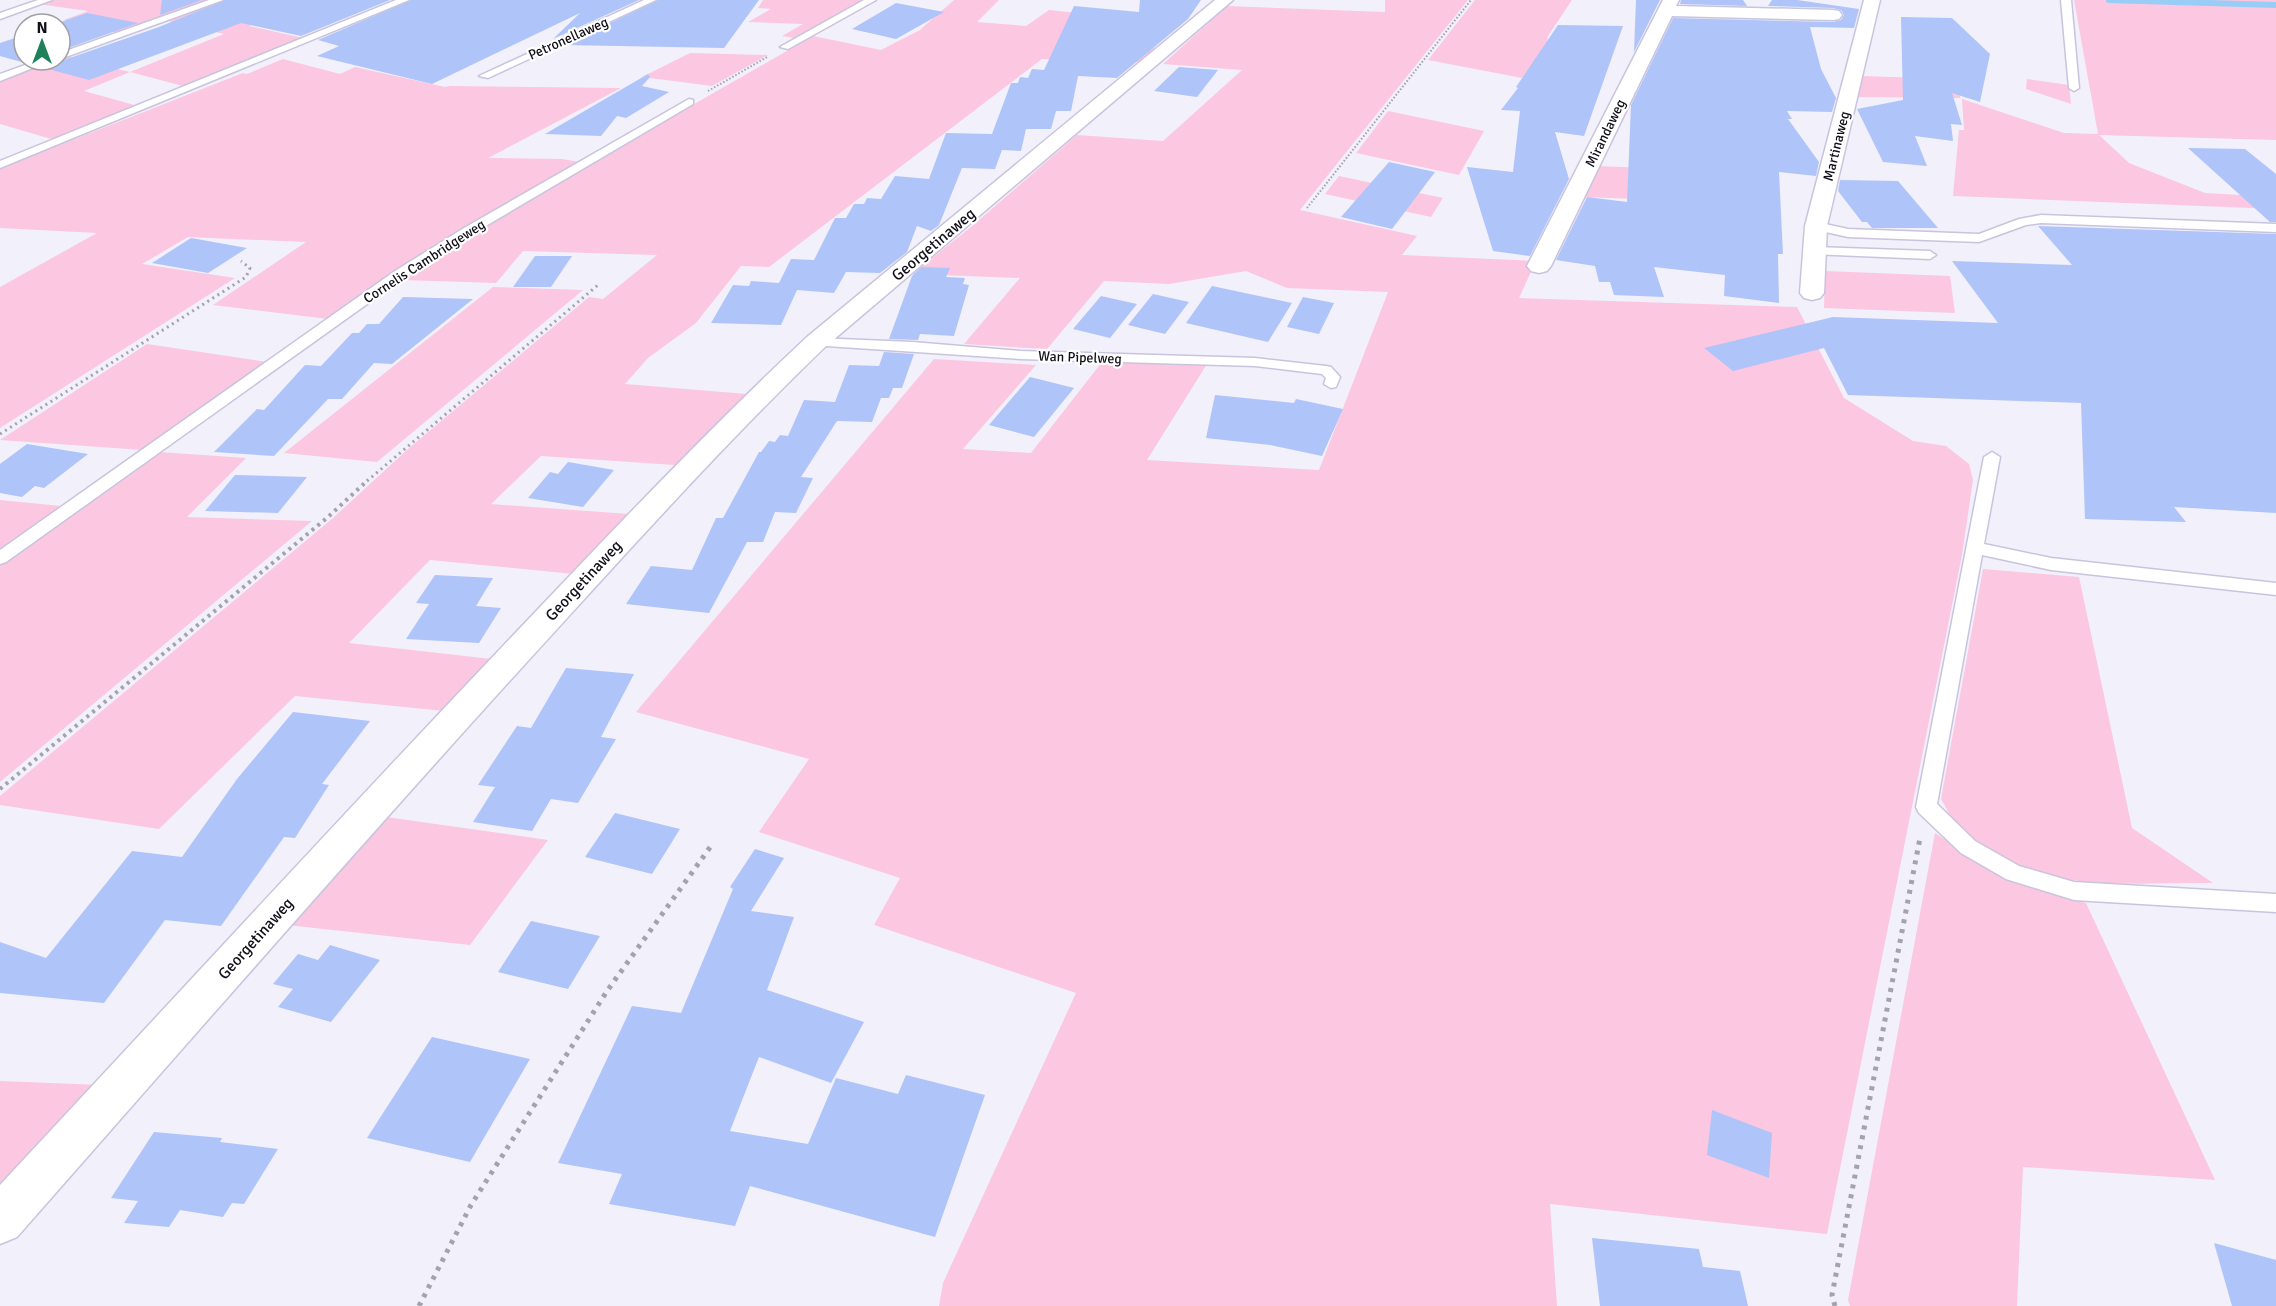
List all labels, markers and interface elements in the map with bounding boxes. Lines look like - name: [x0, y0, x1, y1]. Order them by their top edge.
- north arrow: [12, 12, 72, 72]
- street label: Petronellaweg: [526, 13, 611, 64]
- text: N: [36, 18, 48, 38]
- street label: Mirandaweg: [1582, 96, 1629, 170]
- street label: Martinaweg: [1820, 109, 1853, 183]
- street label: Georgetinaweg: [888, 204, 980, 286]
- street label: Cornelis Cambridgeweg: [360, 216, 488, 307]
- street label: Wan Pipelweg: [1038, 348, 1122, 367]
- street label: Georgetinaweg: [541, 536, 626, 625]
- street label: Georgetinaweg: [214, 894, 298, 984]

